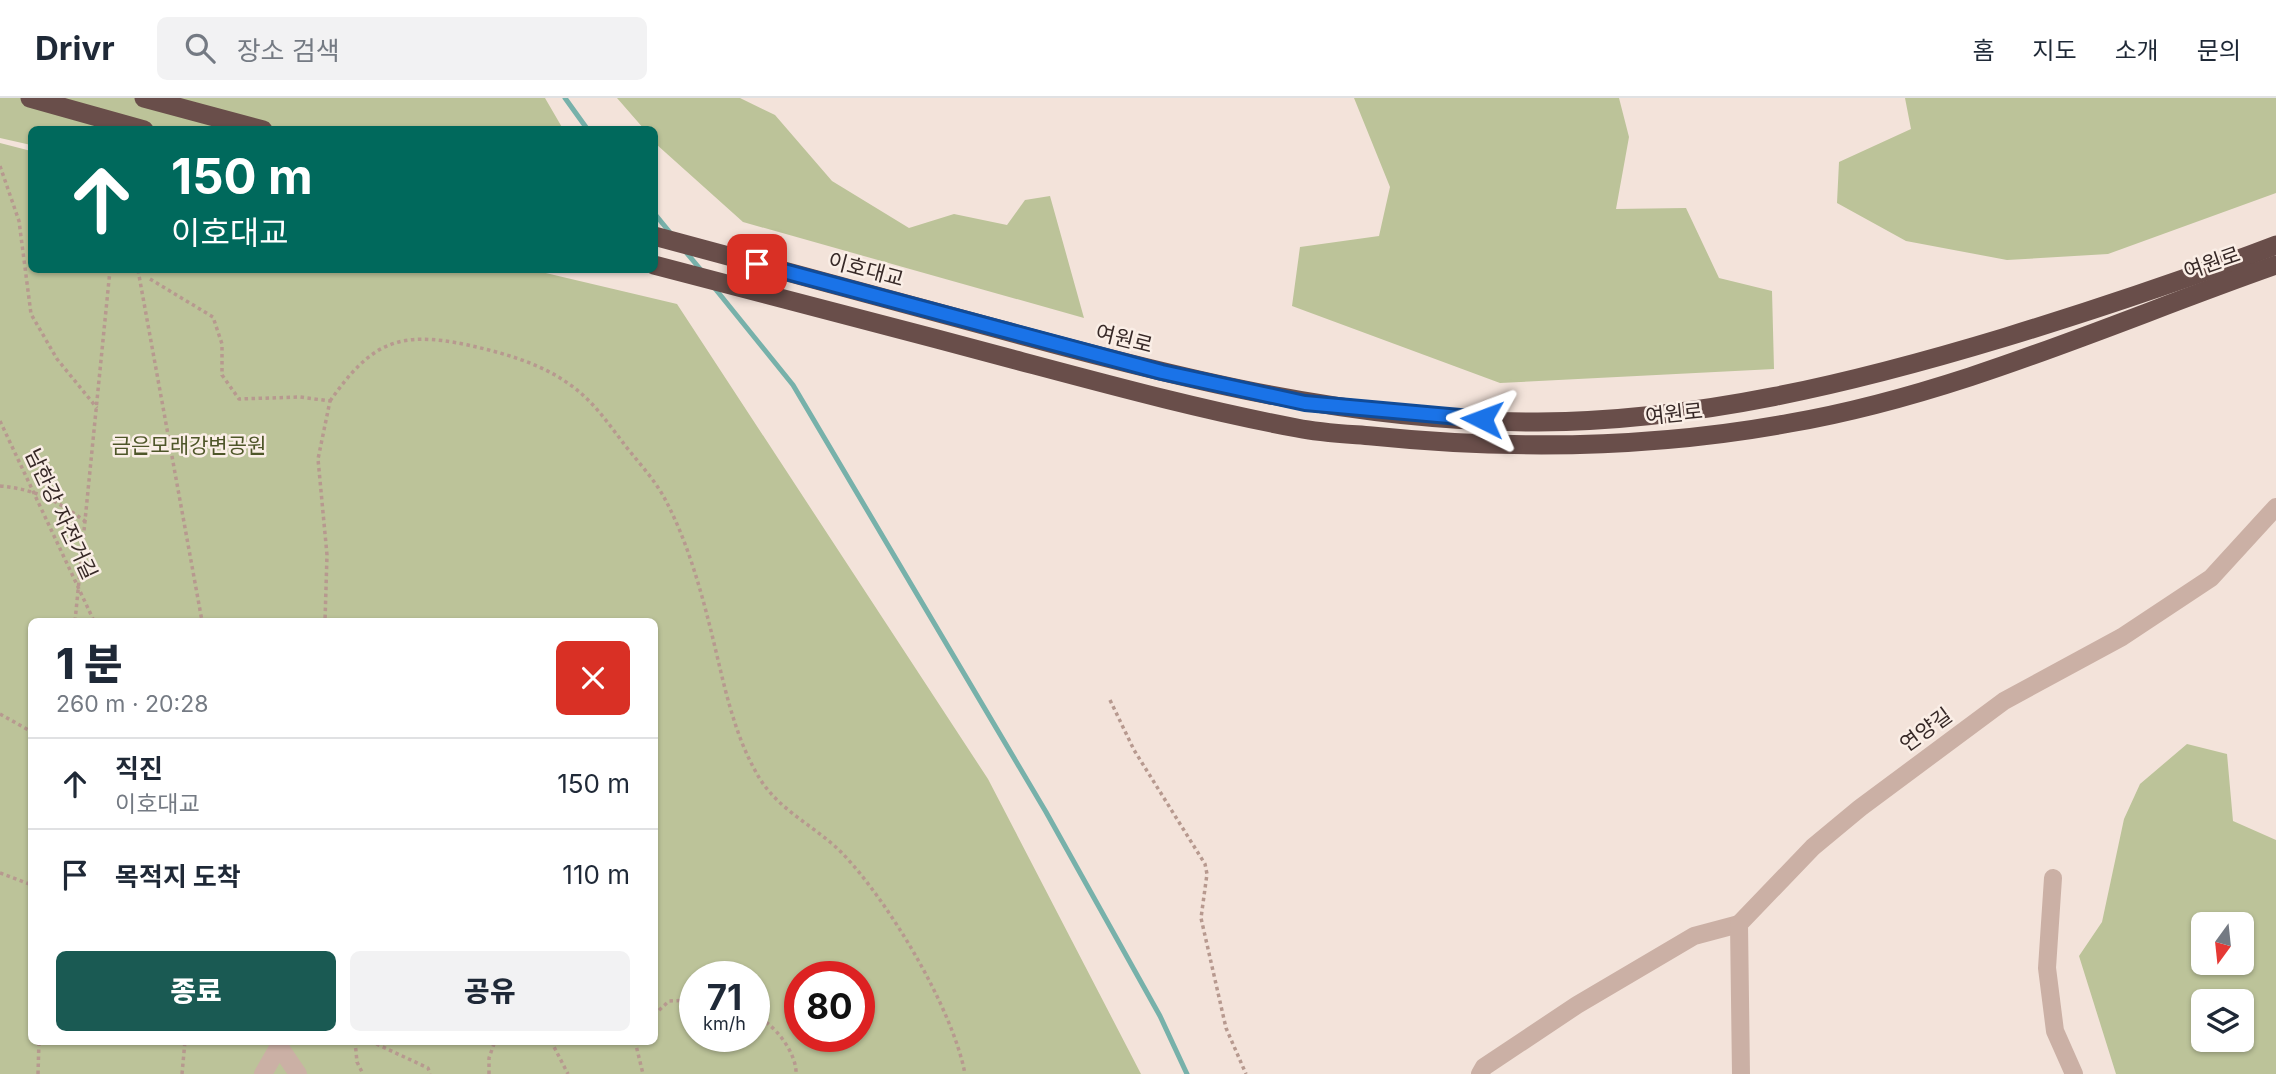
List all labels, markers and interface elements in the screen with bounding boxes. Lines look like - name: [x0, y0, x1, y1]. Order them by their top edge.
- search box: [157, 17, 647, 80]
- text: Drivr: [35, 28, 115, 68]
- icon: search: [181, 29, 219, 67]
- text: 장소 검색: [237, 35, 340, 66]
- text: 홈: [1972, 36, 1994, 65]
- text: 지도: [2032, 36, 2077, 65]
- text: 소개: [2115, 36, 2159, 65]
- text: 문의: [2197, 36, 2241, 65]
- text: 150 m: [171, 147, 313, 206]
- icon: ahead: [56, 154, 147, 245]
- text: 이호대교: [171, 213, 289, 252]
- pin: [727, 234, 787, 294]
- street label: 여원로: [2180, 241, 2243, 284]
- icon: arrive: [738, 245, 776, 283]
- street label: 이호대교: [826, 247, 907, 292]
- street label: 여원로: [1093, 319, 1155, 358]
- position arrow: [1445, 382, 1519, 456]
- street label: 여원로: [1644, 398, 1704, 429]
- park label: 금은모래강변공원: [112, 433, 266, 458]
- street label: 남한강 자전거길: [20, 445, 103, 583]
- text: 1 분: [56, 638, 122, 689]
- button: close: [556, 641, 630, 715]
- text: 260 m · 20:28: [56, 690, 208, 718]
- street label: 연양길: [1895, 702, 1957, 757]
- text: 직진: [115, 753, 163, 784]
- icon: ahead: [56, 765, 94, 803]
- text: 150 m: [557, 768, 630, 799]
- text: 이호대교: [115, 790, 200, 818]
- icon: arrive: [56, 856, 94, 894]
- text: 110 m: [562, 859, 630, 890]
- text: 목적지 도착: [115, 861, 241, 892]
- north arrow: [2191, 912, 2254, 975]
- map controls: [2191, 912, 2254, 1052]
- button: 종료: [56, 951, 336, 1031]
- button: 공유: [350, 951, 630, 1031]
- speed limit sign: 80: [784, 961, 875, 1052]
- text: 71: [707, 976, 742, 1018]
- button: layers: [2191, 989, 2254, 1052]
- text: km/h: [703, 1013, 746, 1034]

